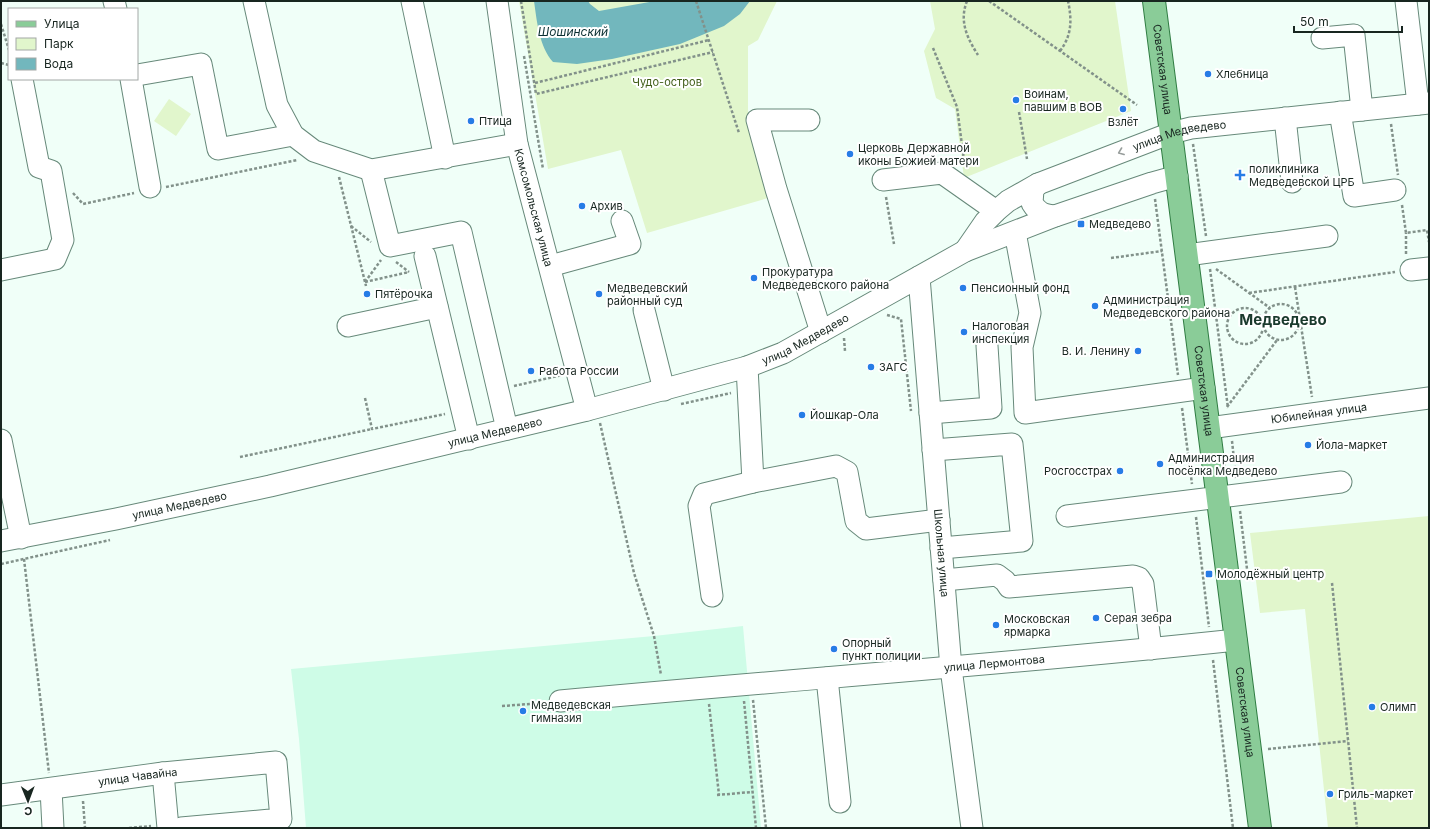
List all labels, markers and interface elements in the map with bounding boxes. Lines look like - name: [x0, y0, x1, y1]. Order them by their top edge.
- legend: [8, 8, 138, 80]
- scale bar: [1294, 8, 1402, 34]
- text: 50 m: [1300, 14, 1329, 29]
- text: Улица: [44, 16, 79, 31]
- street label: Советская улица: [1150, 23, 1176, 116]
- water label: Шошинский: [538, 24, 608, 39]
- text: Парк: [44, 36, 74, 51]
- text: Вода: [44, 56, 73, 71]
- place label: Хлебница: [1216, 67, 1269, 81]
- marker: Хлебница: [1203, 69, 1213, 79]
- park label: Чудо-остров: [632, 75, 702, 89]
- place label: Воинам, павшим в ВОВ: [1024, 87, 1102, 114]
- marker: Воинам, павшим в ВОВ: [1011, 95, 1021, 105]
- marker: Взлёт: [1118, 104, 1128, 114]
- place label: Птица: [479, 114, 512, 128]
- place label: Взлёт: [1108, 115, 1139, 129]
- marker: Птица: [466, 116, 476, 126]
- street label: улица Медведево: [1131, 117, 1227, 154]
- place label: Церковь Державной иконы Божией матери: [858, 141, 979, 168]
- street label: Комсомольская улица: [511, 147, 556, 268]
- one-way arrow: [1117, 148, 1124, 156]
- marker: Церковь Державной иконы Божией матери: [845, 149, 855, 159]
- place label: поликлиника Медведевской ЦРБ: [1249, 162, 1355, 189]
- marker: поликлиника Медведевской ЦРБ: [1234, 169, 1246, 181]
- place label: Архив: [590, 199, 623, 213]
- marker: Архив: [577, 201, 587, 211]
- place label: Медведево: [1089, 217, 1151, 231]
- marker: Медведево: [1076, 219, 1086, 229]
- place label: Прокуратура Медведевского района: [762, 265, 889, 292]
- marker: Прокуратура Медведевского района: [749, 273, 759, 283]
- place label: Медведевский районный суд: [607, 281, 688, 308]
- place label: Пенсионный фонд: [971, 281, 1070, 295]
- marker: Пенсионный фонд: [958, 283, 968, 293]
- place label: Пятёрочка: [375, 287, 433, 301]
- marker: Пятёрочка: [362, 289, 372, 299]
- marker: Медведевский районный суд: [594, 289, 604, 299]
- place label: Администрация Медведевского района: [1103, 293, 1230, 320]
- marker: Администрация Медведевского района: [1090, 301, 1100, 311]
- street label: улица Медведево: [760, 310, 852, 368]
- district label: Медведево: [1239, 310, 1327, 329]
- place label: Налоговая инспекция: [972, 319, 1029, 346]
- marker: Налоговая инспекция: [959, 327, 969, 337]
- place label: В. И. Ленину: [1062, 344, 1130, 358]
- street label: Советская улица: [1191, 345, 1217, 437]
- marker: В. И. Ленину: [1133, 346, 1143, 356]
- place label: ЗАГС: [879, 360, 907, 374]
- marker: ЗАГС: [866, 362, 876, 372]
- place label: Работа России: [539, 364, 619, 378]
- marker: Работа России: [526, 366, 536, 376]
- street label: Юбилейная улица: [1270, 400, 1368, 426]
- place label: Йошкар-Ола: [810, 408, 879, 422]
- marker: Йошкар-Ола: [797, 410, 807, 420]
- street label: улица Медведево: [446, 414, 544, 450]
- place label: Йола-маркет: [1316, 438, 1388, 452]
- marker: Йола-маркет: [1303, 440, 1313, 450]
- place label: Администрация посёлка Медведево: [1168, 451, 1278, 478]
- marker: Администрация посёлка Медведево: [1155, 459, 1165, 469]
- place label: Росгосстрах: [1044, 464, 1112, 478]
- marker: Росгосстрах: [1115, 466, 1125, 476]
- street label: улица Медведево: [131, 488, 228, 522]
- street label: Школьная улица: [931, 508, 952, 598]
- place label: Молодёжный центр: [1217, 567, 1324, 581]
- marker: Молодёжный центр: [1204, 569, 1214, 579]
- place label: Серая зебра: [1104, 611, 1172, 625]
- place label: Московская ярмарка: [1004, 612, 1070, 639]
- marker: Серая зебра: [1091, 613, 1101, 623]
- marker: Московская ярмарка: [991, 620, 1001, 630]
- place label: Опорный пункт полиции: [842, 636, 921, 663]
- marker: Опорный пункт полиции: [829, 644, 839, 654]
- street label: улица Лермонтова: [943, 652, 1045, 675]
- street label: Советская улица: [1232, 666, 1258, 758]
- place label: Медведевская гимназия: [531, 698, 611, 725]
- place label: Олимп: [1380, 700, 1416, 714]
- marker: Олимп: [1367, 702, 1377, 712]
- marker: Медведевская гимназия: [518, 706, 528, 716]
- street label: улица Чавайна: [97, 765, 178, 789]
- north arrow: [8, 781, 48, 821]
- place label: Гриль-маркет: [1338, 787, 1414, 801]
- marker: Гриль-маркет: [1325, 789, 1335, 799]
- text: С: [24, 804, 32, 818]

